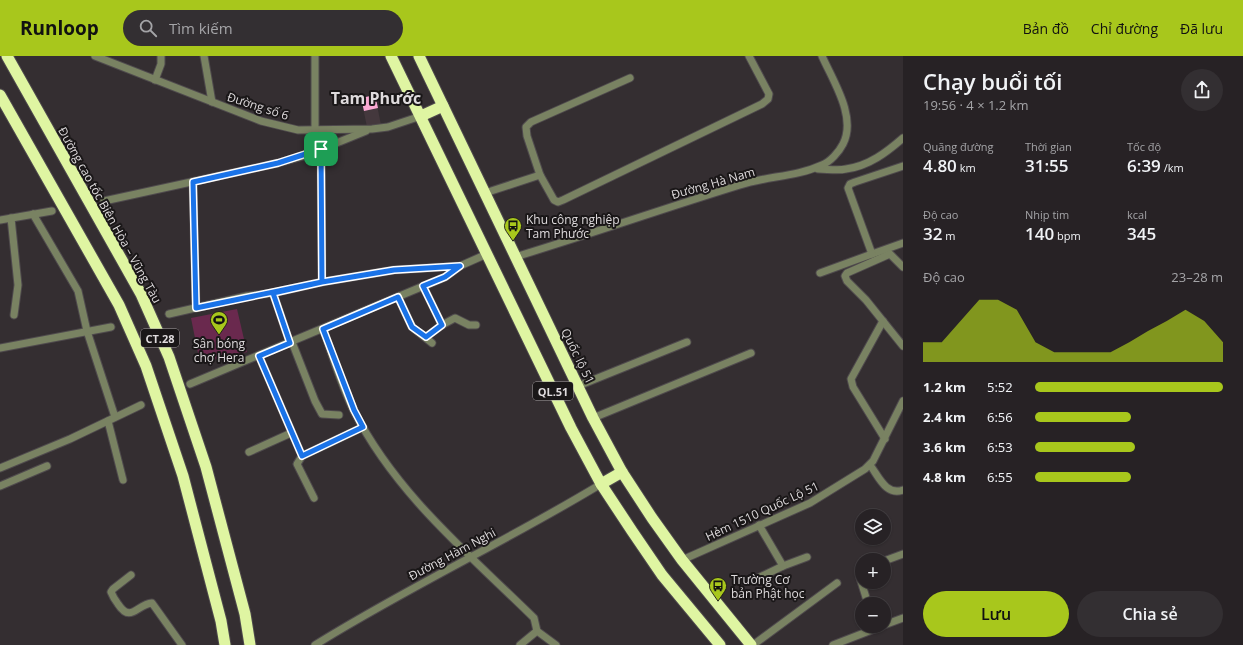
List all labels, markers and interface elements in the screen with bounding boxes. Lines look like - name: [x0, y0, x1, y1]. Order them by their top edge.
- search box: [123, 10, 403, 46]
- text: Runloop: [20, 15, 99, 41]
- icon: search: [137, 17, 159, 39]
- text: Tìm kiếm: [169, 18, 233, 38]
- text: Bản đồ: [1023, 19, 1069, 38]
- text: Chỉ đường: [1091, 19, 1158, 38]
- text: Đã lưu: [1180, 19, 1223, 38]
- text: Chạy buổi tối: [923, 66, 1062, 96]
- button: share: [1181, 69, 1223, 111]
- district label: Tam Phước: [331, 87, 421, 109]
- street label: Đường số 6: [225, 88, 291, 124]
- text: 19:56 · 4 × 1.2 km: [923, 96, 1028, 114]
- street label: Đường cao tốc Biên Hòa – Vũng Tàu: [54, 124, 166, 306]
- pin: [304, 132, 338, 166]
- icon: arrive: [310, 138, 332, 160]
- text: Quãng đường: [923, 139, 993, 154]
- text: Thời gian: [1025, 139, 1072, 154]
- text: Tốc độ: [1127, 139, 1161, 154]
- text: 4.80: [923, 154, 957, 177]
- text: 31:55: [1025, 154, 1069, 177]
- text: 6:39: [1127, 154, 1161, 177]
- text: km: [957, 160, 976, 175]
- text: /km: [1161, 160, 1184, 175]
- street label: Đường Hà Nam: [669, 163, 757, 203]
- text: Độ cao: [923, 207, 958, 222]
- text: Nhịp tim: [1025, 207, 1069, 222]
- text: kcal: [1127, 207, 1147, 222]
- place label: Khu công nghiệp Tam Phước: [526, 211, 620, 242]
- bus stop icon: Khu công nghiệp Tam Phước: [503, 216, 523, 241]
- text: 32: [923, 222, 942, 245]
- text: 140: [1025, 222, 1054, 245]
- text: 345: [1127, 222, 1156, 245]
- text: m: [942, 228, 956, 243]
- text: bpm: [1054, 228, 1081, 243]
- text: Độ cao: [923, 268, 965, 286]
- text: 23–28 m: [1171, 268, 1223, 286]
- sports icon: Sân bóng chợ Hera: [209, 310, 229, 335]
- street label: Quốc lộ 51: [557, 325, 599, 387]
- road number: CT.28: [141, 329, 179, 347]
- place label: Sân bóng chợ Hera: [193, 335, 246, 366]
- text: 1.2 km: [923, 378, 966, 396]
- text: 5:52: [987, 378, 1013, 396]
- road number: QL.51: [533, 382, 573, 400]
- text: 2.4 km: [923, 408, 966, 426]
- text: 6:56: [987, 408, 1013, 426]
- text: 3.6 km: [923, 438, 966, 456]
- text: 6:53: [987, 438, 1013, 456]
- text: 4.8 km: [923, 468, 966, 486]
- text: 6:55: [987, 468, 1013, 486]
- street label: Hẻm 1510 Quốc Lộ 51: [702, 477, 822, 545]
- map controls: [855, 509, 891, 633]
- button: layers: [855, 509, 891, 545]
- street label: Đường Hàm Nghi: [405, 524, 499, 584]
- button: +: [855, 553, 891, 589]
- place label: Trường Cơ bản Phật học: [731, 571, 805, 602]
- bus stop icon: Trường Cơ bản Phật học: [708, 576, 728, 601]
- button: Lưu: [923, 591, 1069, 637]
- button: Chia sẻ: [1077, 591, 1223, 637]
- button: −: [855, 597, 891, 633]

